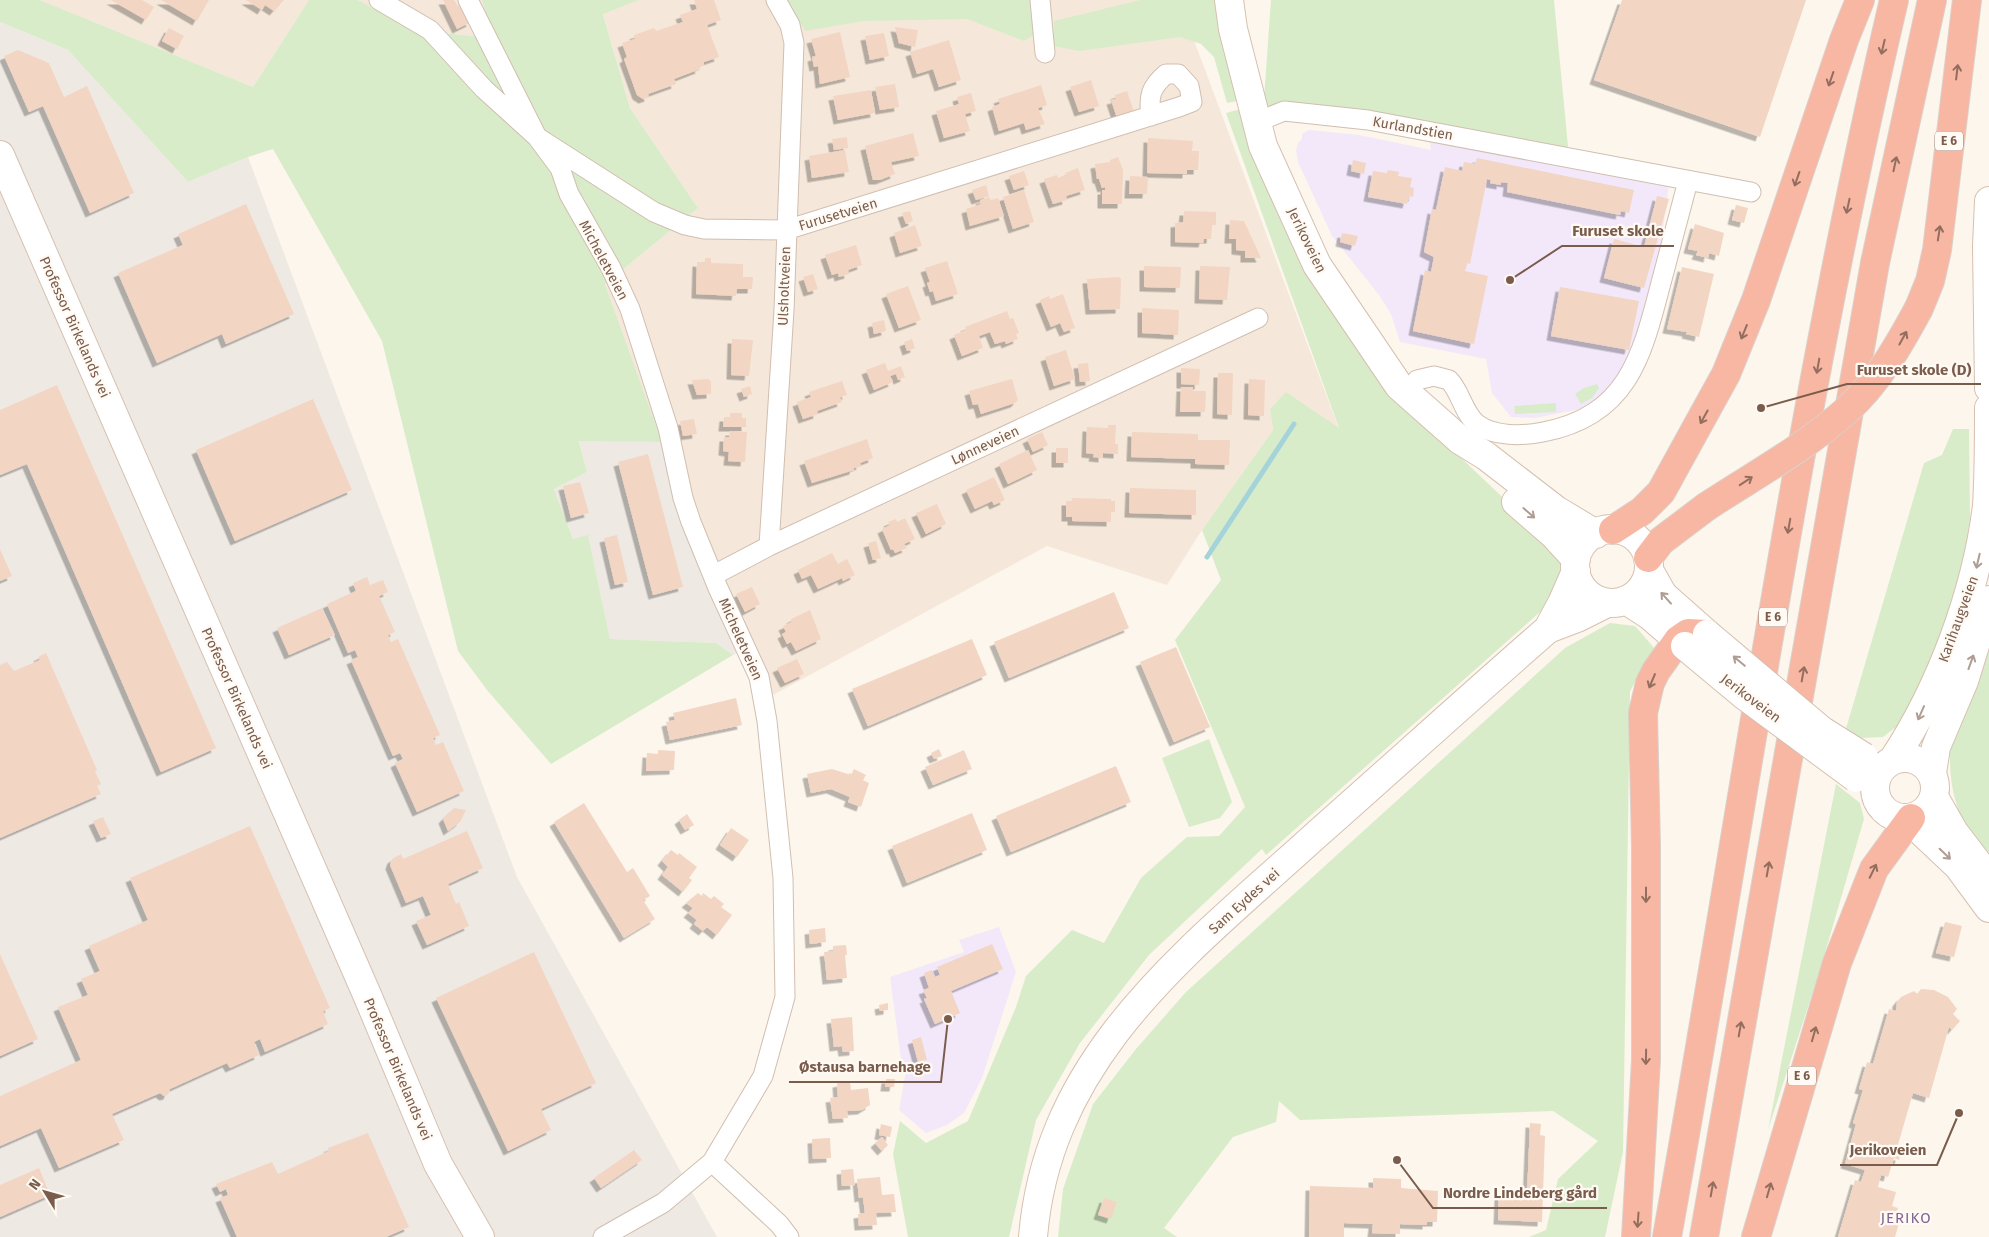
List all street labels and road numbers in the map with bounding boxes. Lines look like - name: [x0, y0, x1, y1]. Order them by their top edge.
- street label: Kurlandstien: [1371, 113, 1454, 144]
- road number: E 6: [1935, 132, 1963, 150]
- street label: Furusetveien: [797, 194, 880, 235]
- street label: Jerikoveien: [1283, 205, 1330, 276]
- street label: Micheletveien: [575, 217, 632, 303]
- street label: Ulsholtveien: [775, 246, 794, 326]
- street label: Professor Birkelands vei: [36, 254, 113, 400]
- street label: Lønneveien: [949, 422, 1022, 469]
- street label: Karihaugveien: [1935, 574, 1982, 665]
- street label: Micheletveien: [715, 595, 766, 683]
- road number: E 6: [1759, 608, 1787, 626]
- street label: Professor Birkelands vei: [198, 625, 275, 771]
- street label: Jerikoveien: [1717, 670, 1784, 726]
- street label: Sam Eydes vei: [1205, 865, 1283, 938]
- street label: Professor Birkelands vei: [360, 996, 435, 1143]
- road number: E 6: [1788, 1066, 1816, 1086]

